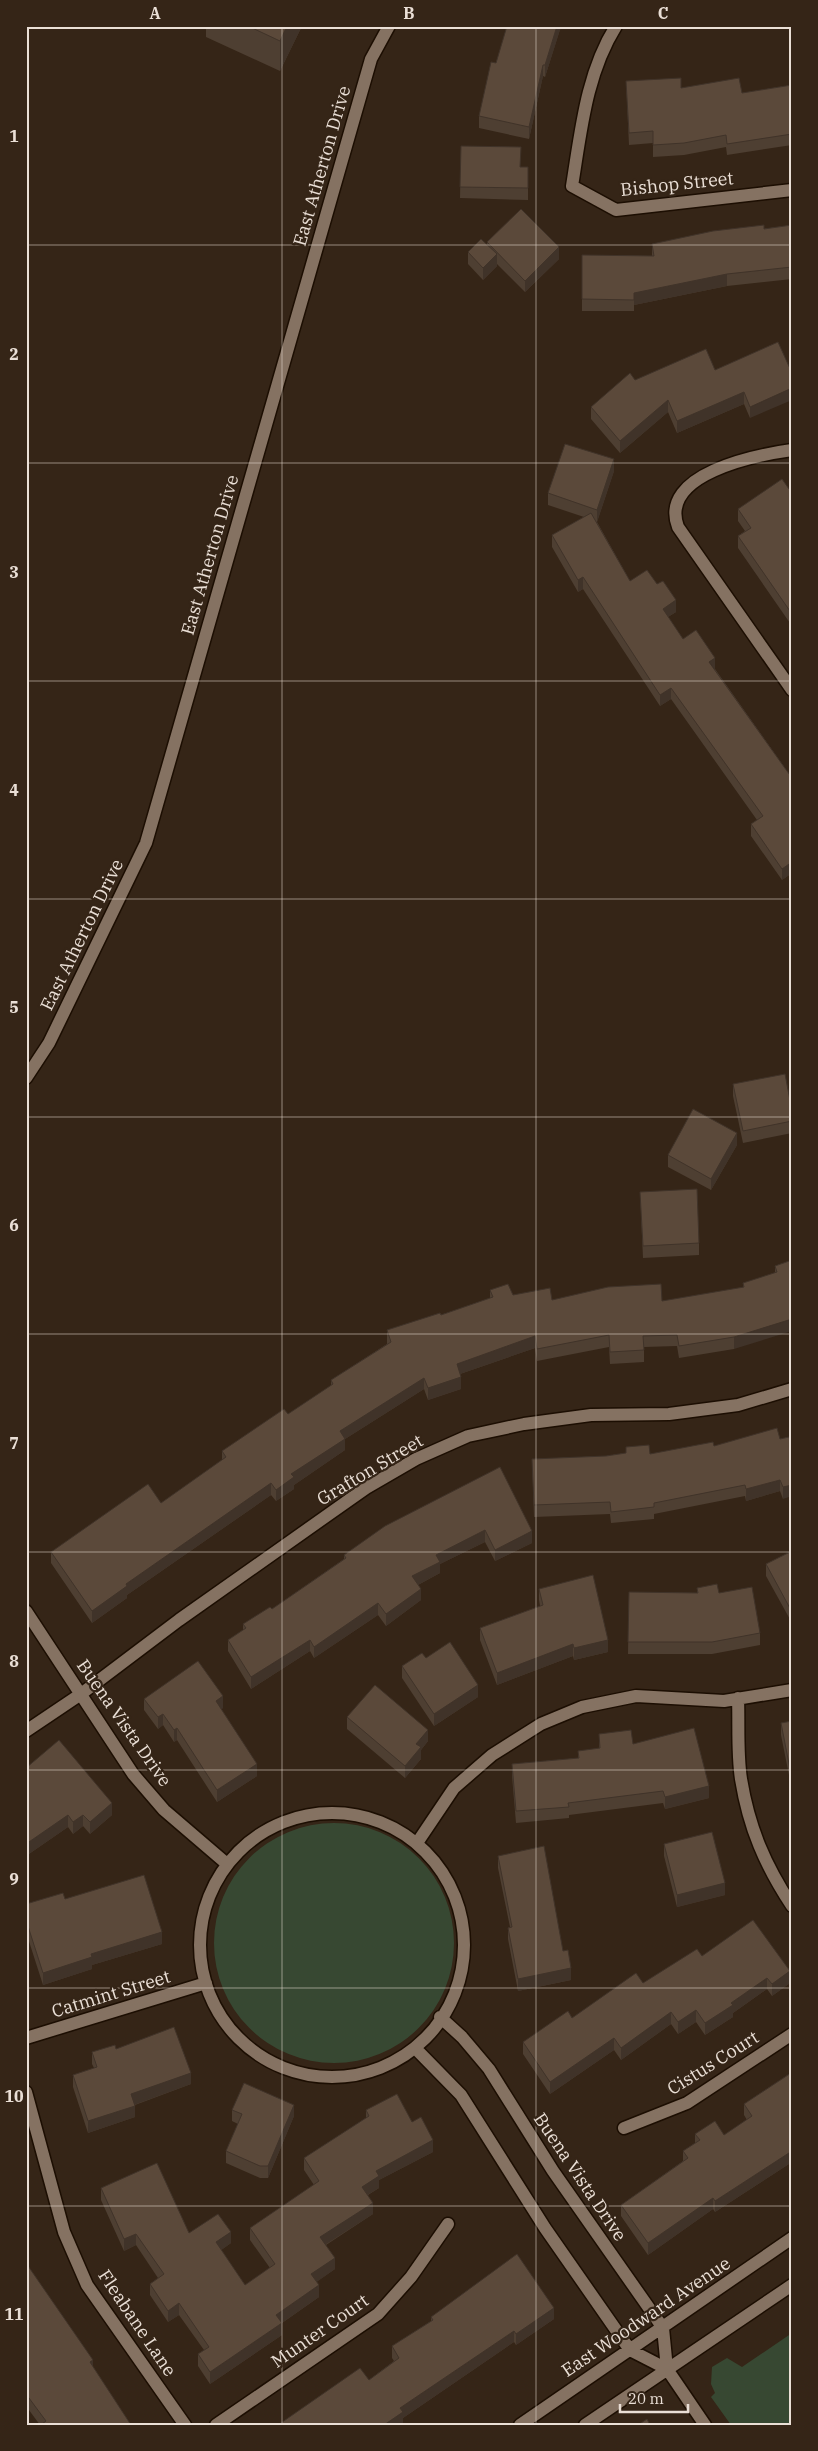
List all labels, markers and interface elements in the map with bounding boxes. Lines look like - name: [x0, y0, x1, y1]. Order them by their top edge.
- text: A: [149, 3, 161, 23]
- text: B: [403, 3, 415, 23]
- text: C: [658, 3, 668, 23]
- street label: East Atherton Drive: [288, 83, 355, 249]
- text: 1: [9, 126, 19, 146]
- street label: Bishop Street: [619, 166, 735, 201]
- text: 2: [9, 344, 19, 364]
- street label: East Atherton Drive: [176, 472, 243, 638]
- text: 3: [9, 562, 19, 582]
- text: 4: [9, 780, 19, 800]
- street label: East Atherton Drive: [35, 855, 128, 1014]
- text: 5: [9, 997, 19, 1017]
- text: 6: [9, 1215, 19, 1235]
- street label: Grafton Street: [313, 1429, 427, 1510]
- text: 7: [9, 1433, 19, 1453]
- text: 8: [9, 1651, 19, 1671]
- street label: Buena Vista Drive: [72, 1655, 177, 1791]
- text: 9: [9, 1869, 19, 1889]
- street label: Catmint Street: [49, 1965, 173, 2022]
- street label: Cistus Court: [663, 2025, 763, 2100]
- text: 10: [4, 2086, 24, 2106]
- street label: Buena Vista Drive: [529, 2108, 632, 2245]
- street label: East Woodward Avenue: [557, 2251, 735, 2382]
- street label: Fleabane Lane: [93, 2265, 182, 2381]
- street label: Munter Court: [267, 2289, 373, 2373]
- text: 11: [4, 2304, 24, 2324]
- scale bar: [620, 2381, 688, 2413]
- text: 20 m: [628, 2389, 664, 2408]

